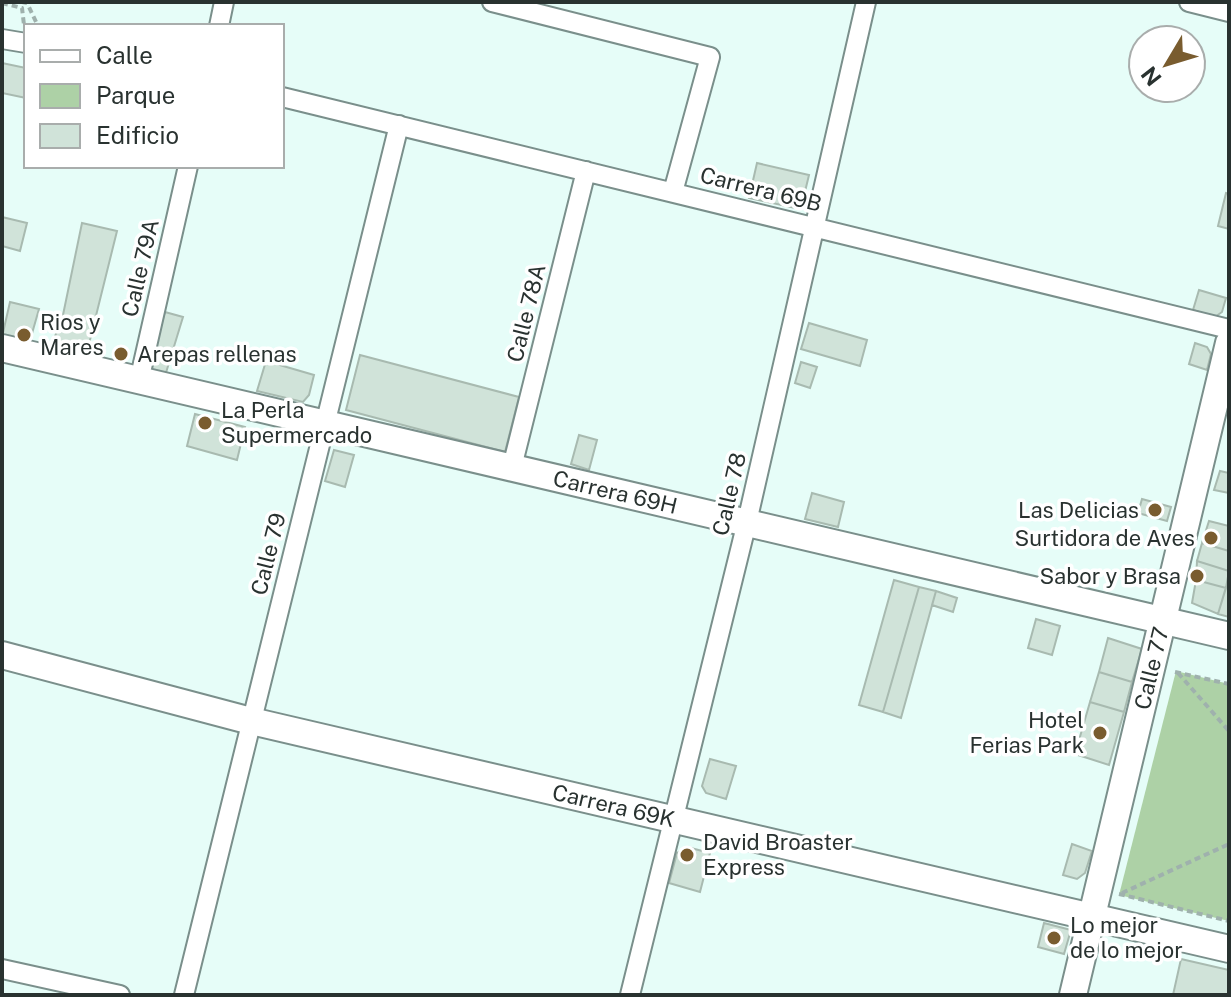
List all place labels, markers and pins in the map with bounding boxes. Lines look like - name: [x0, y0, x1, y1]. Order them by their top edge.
- place label: Rios y Mares: [40, 309, 104, 360]
- marker: Rios y Mares: [15, 326, 33, 344]
- place label: Arepas rellenas: [137, 341, 297, 367]
- marker: Arepas rellenas: [112, 345, 130, 363]
- place label: La Perla Supermercado: [221, 397, 372, 448]
- marker: La Perla Supermercado: [196, 414, 214, 432]
- place label: Las Delicias: [1018, 497, 1139, 523]
- marker: Las Delicias: [1146, 501, 1164, 519]
- place label: Surtidora de Aves: [1015, 525, 1195, 551]
- marker: Surtidora de Aves: [1202, 529, 1220, 547]
- place label: Sabor y Brasa: [1039, 563, 1181, 589]
- marker: Sabor y Brasa: [1188, 567, 1206, 585]
- place label: Hotel Ferias Park: [969, 707, 1084, 758]
- marker: Hotel Ferias Park: [1091, 724, 1109, 742]
- place label: David Broaster Express: [703, 829, 853, 880]
- marker: David Broaster Express: [678, 846, 696, 864]
- place label: Lo mejor de lo mejor: [1070, 912, 1183, 963]
- marker: Lo mejor de lo mejor: [1045, 929, 1063, 947]

